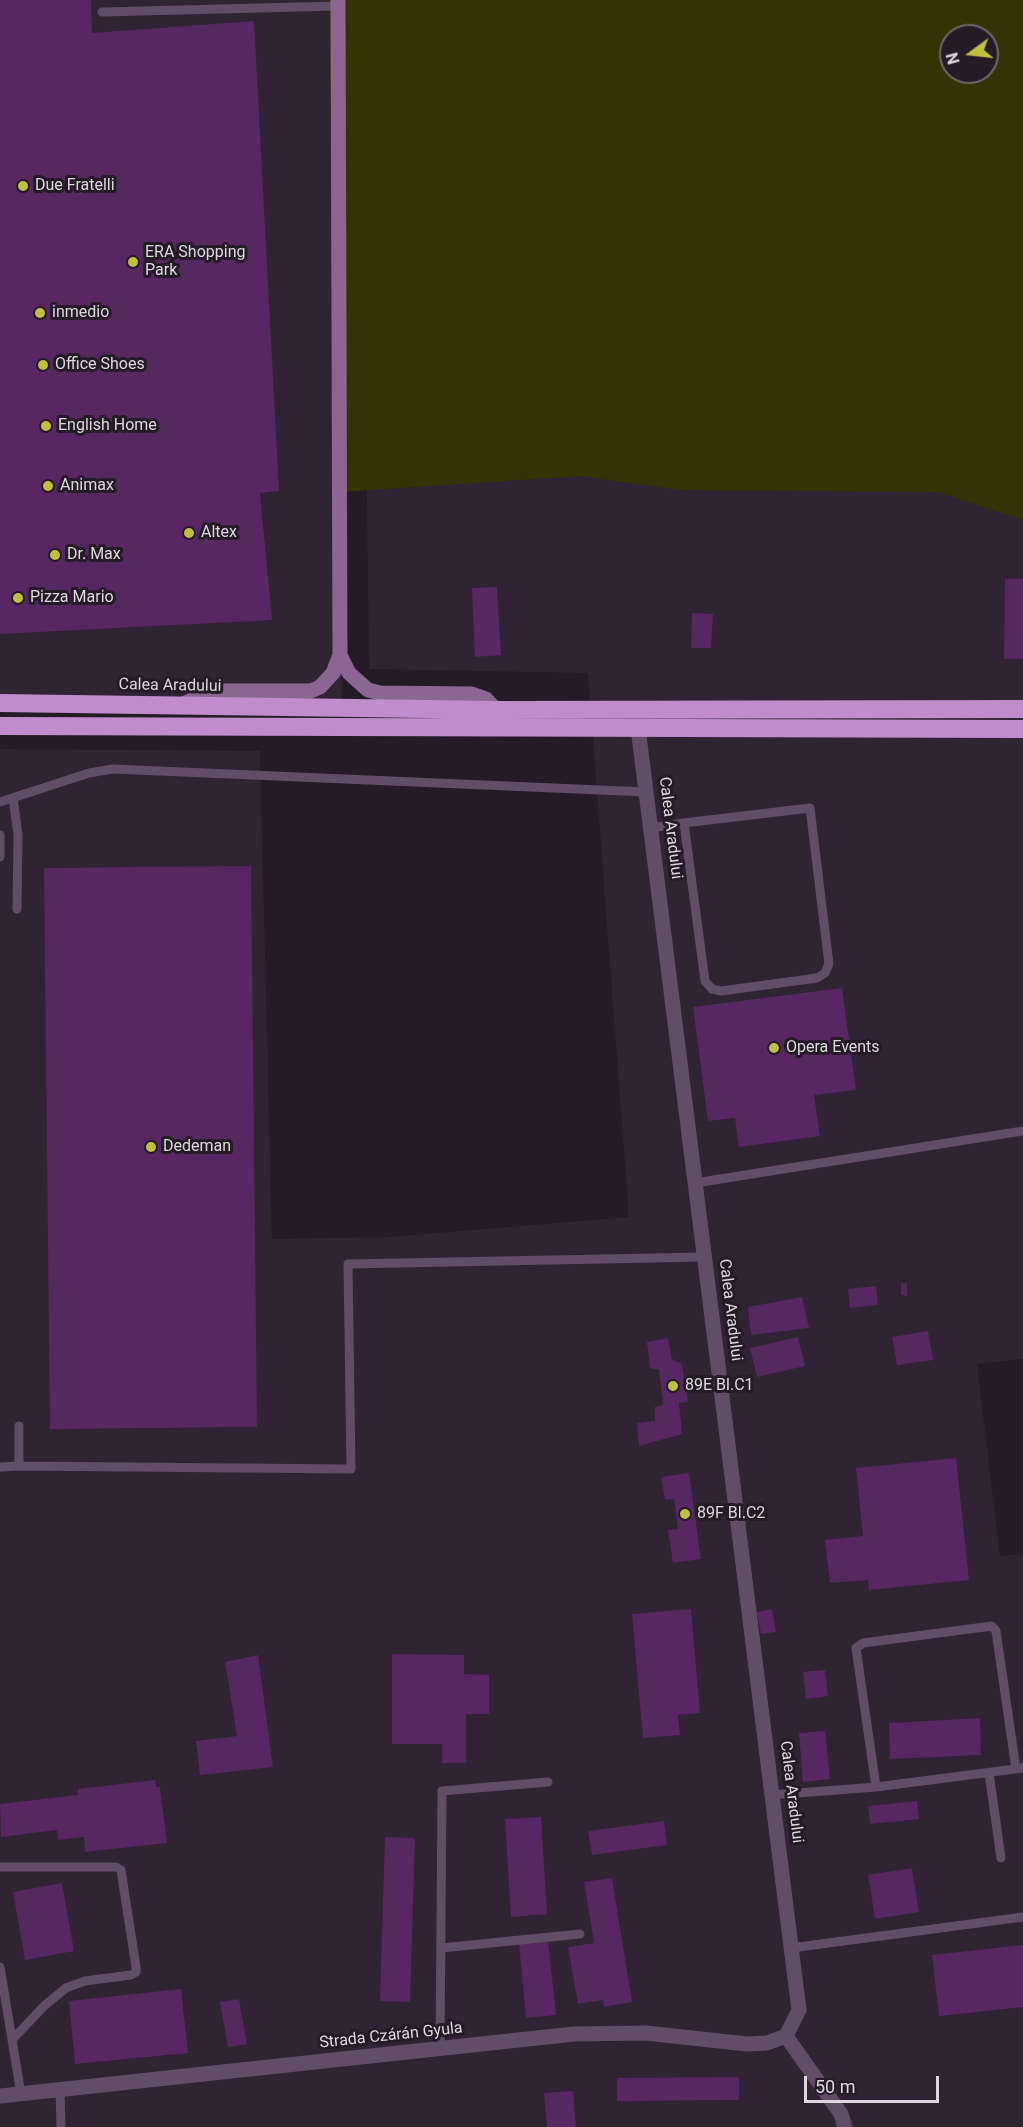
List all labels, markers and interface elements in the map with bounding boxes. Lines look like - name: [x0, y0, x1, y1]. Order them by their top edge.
- north arrow: [939, 24, 999, 84]
- text: N: [942, 50, 964, 66]
- place label: Due Fratelli: [35, 176, 115, 196]
- marker: Due Fratelli: [16, 179, 30, 193]
- place label: ERA Shopping Park: [145, 243, 245, 281]
- marker: ERA Shopping Park: [126, 255, 140, 269]
- place label: inmedio: [52, 303, 109, 323]
- marker: inmedio: [33, 306, 47, 320]
- place label: Office Shoes: [55, 355, 145, 375]
- marker: Office Shoes: [36, 358, 50, 372]
- place label: English Home: [58, 416, 157, 436]
- marker: English Home: [39, 419, 53, 433]
- place label: Animax: [60, 476, 114, 496]
- marker: Animax: [41, 479, 55, 493]
- place label: Altex: [201, 523, 237, 543]
- marker: Altex: [182, 526, 196, 540]
- place label: Dr. Max: [67, 545, 121, 565]
- marker: Dr. Max: [48, 548, 62, 562]
- place label: Pizza Mario: [30, 588, 114, 608]
- marker: Pizza Mario: [11, 591, 25, 605]
- street label: Calea Aradului: [118, 676, 222, 696]
- street label: Calea Aradului: [654, 776, 686, 880]
- place label: Opera Events: [786, 1038, 880, 1058]
- marker: Opera Events: [767, 1041, 781, 1055]
- place label: Dedeman: [163, 1137, 231, 1157]
- marker: Dedeman: [144, 1140, 158, 1154]
- street label: Calea Aradului: [714, 1258, 746, 1362]
- place label: 89E Bl.C1: [685, 1376, 754, 1396]
- marker: 89E Bl.C1: [666, 1379, 680, 1393]
- place label: 89F Bl.C2: [697, 1504, 765, 1524]
- marker: 89F Bl.C2: [678, 1507, 692, 1521]
- street label: Calea Aradului: [775, 1740, 807, 1844]
- street label: Strada Czárán Gyula: [318, 2019, 464, 2053]
- scale bar: [807, 2064, 942, 2102]
- text: 50 m: [815, 2076, 855, 2097]

